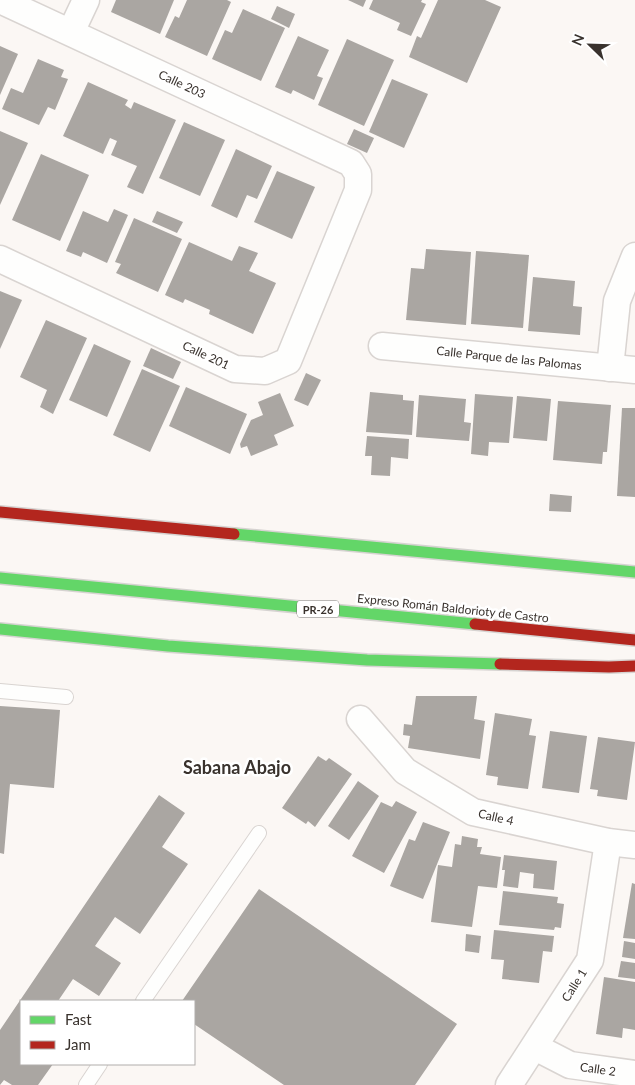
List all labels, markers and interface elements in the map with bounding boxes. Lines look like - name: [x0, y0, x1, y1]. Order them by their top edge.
- north arrow: [565, 20, 615, 70]
- text: N: [568, 31, 588, 48]
- street label: Calle 203: [156, 67, 208, 101]
- street label: Calle 201: [180, 338, 232, 372]
- street label: Calle Parque de las Palomas: [436, 343, 582, 373]
- street label: Expreso Román Baldorioty de Castro: [357, 590, 550, 626]
- road number: PR-26: [297, 600, 339, 618]
- district label: Sabana Abajo: [183, 756, 291, 778]
- street label: Calle 4: [477, 806, 515, 828]
- street label: Calle 1: [558, 966, 590, 1004]
- legend: [20, 1000, 195, 1065]
- text: Fast: [65, 1010, 92, 1028]
- text: Jam: [65, 1035, 91, 1053]
- street label: Calle 2: [579, 1059, 617, 1079]

